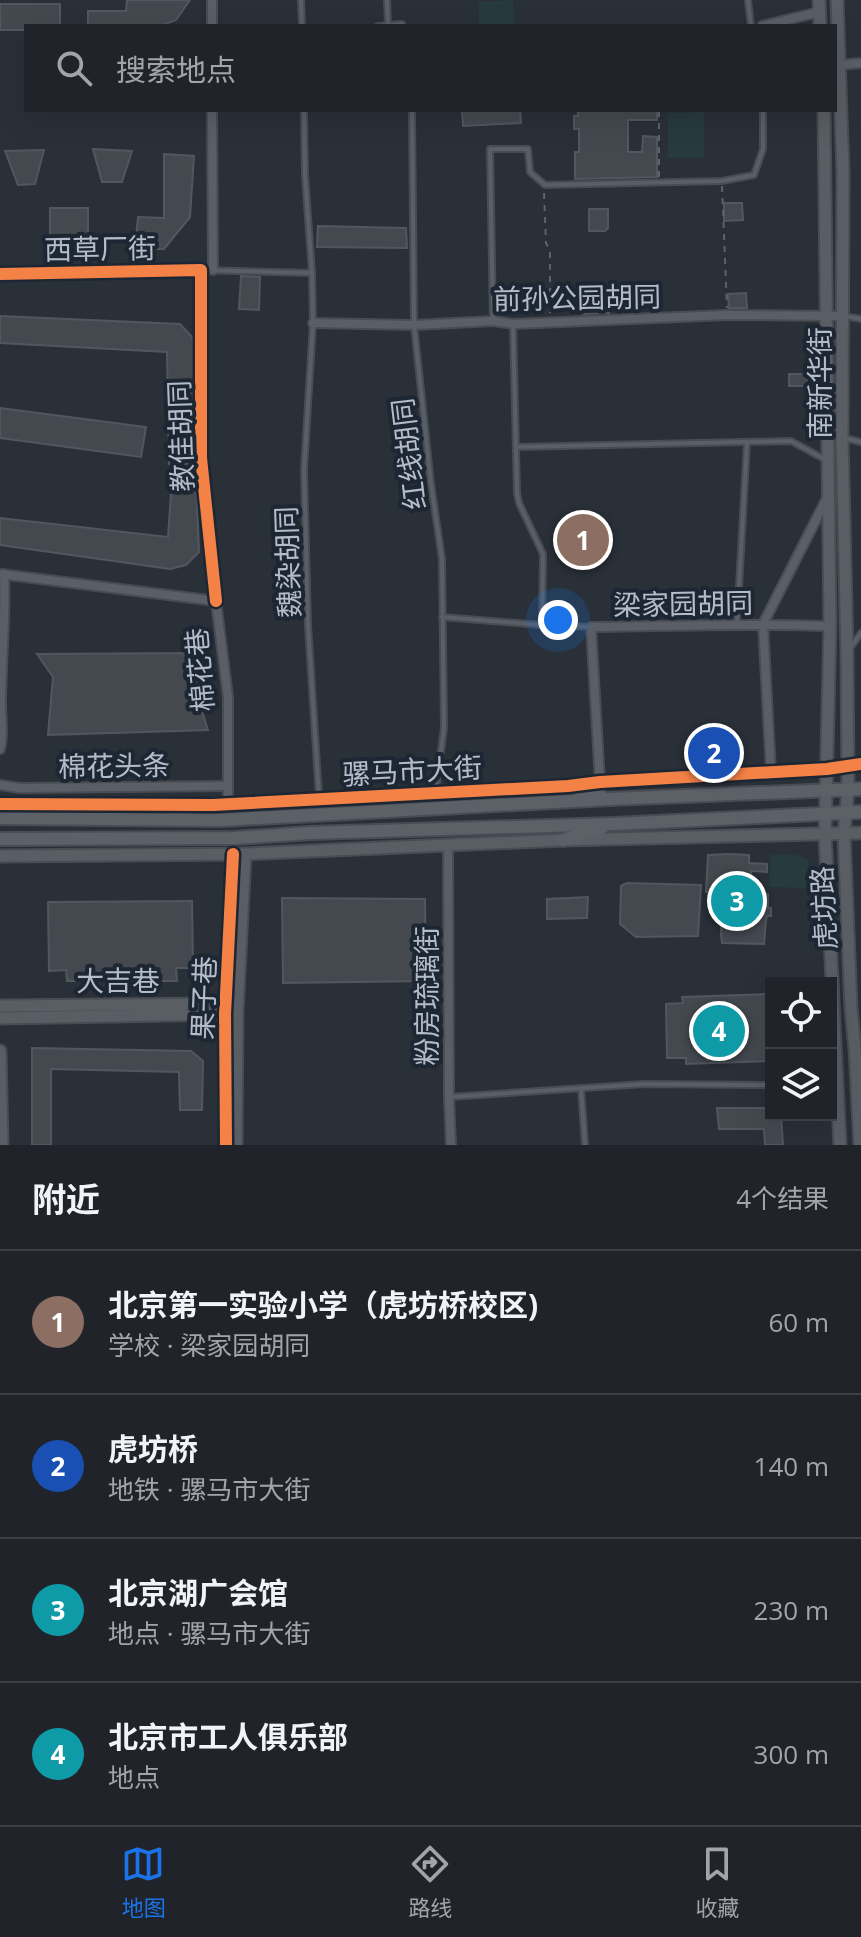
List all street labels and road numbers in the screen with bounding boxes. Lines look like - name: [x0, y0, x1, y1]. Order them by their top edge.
- street label: 西草厂街: [44, 228, 156, 268]
- street label: 前孙公园胡同: [493, 277, 661, 317]
- street label: 南新华街: [800, 327, 838, 439]
- street label: 教佳胡同: [159, 379, 201, 493]
- street label: 红线胡同: [382, 396, 434, 512]
- street label: 魏染胡同: [266, 505, 308, 619]
- street label: 梁家园胡同: [613, 583, 753, 623]
- street label: 棉花巷: [176, 626, 222, 714]
- street label: 棉花头条: [58, 745, 170, 785]
- street label: 骡马市大街: [341, 747, 483, 793]
- street label: 虎坊路: [802, 865, 844, 951]
- street label: 粉房琉璃街: [407, 926, 445, 1066]
- street label: 果子巷: [183, 955, 223, 1041]
- street label: 大吉巷: [76, 961, 160, 999]

